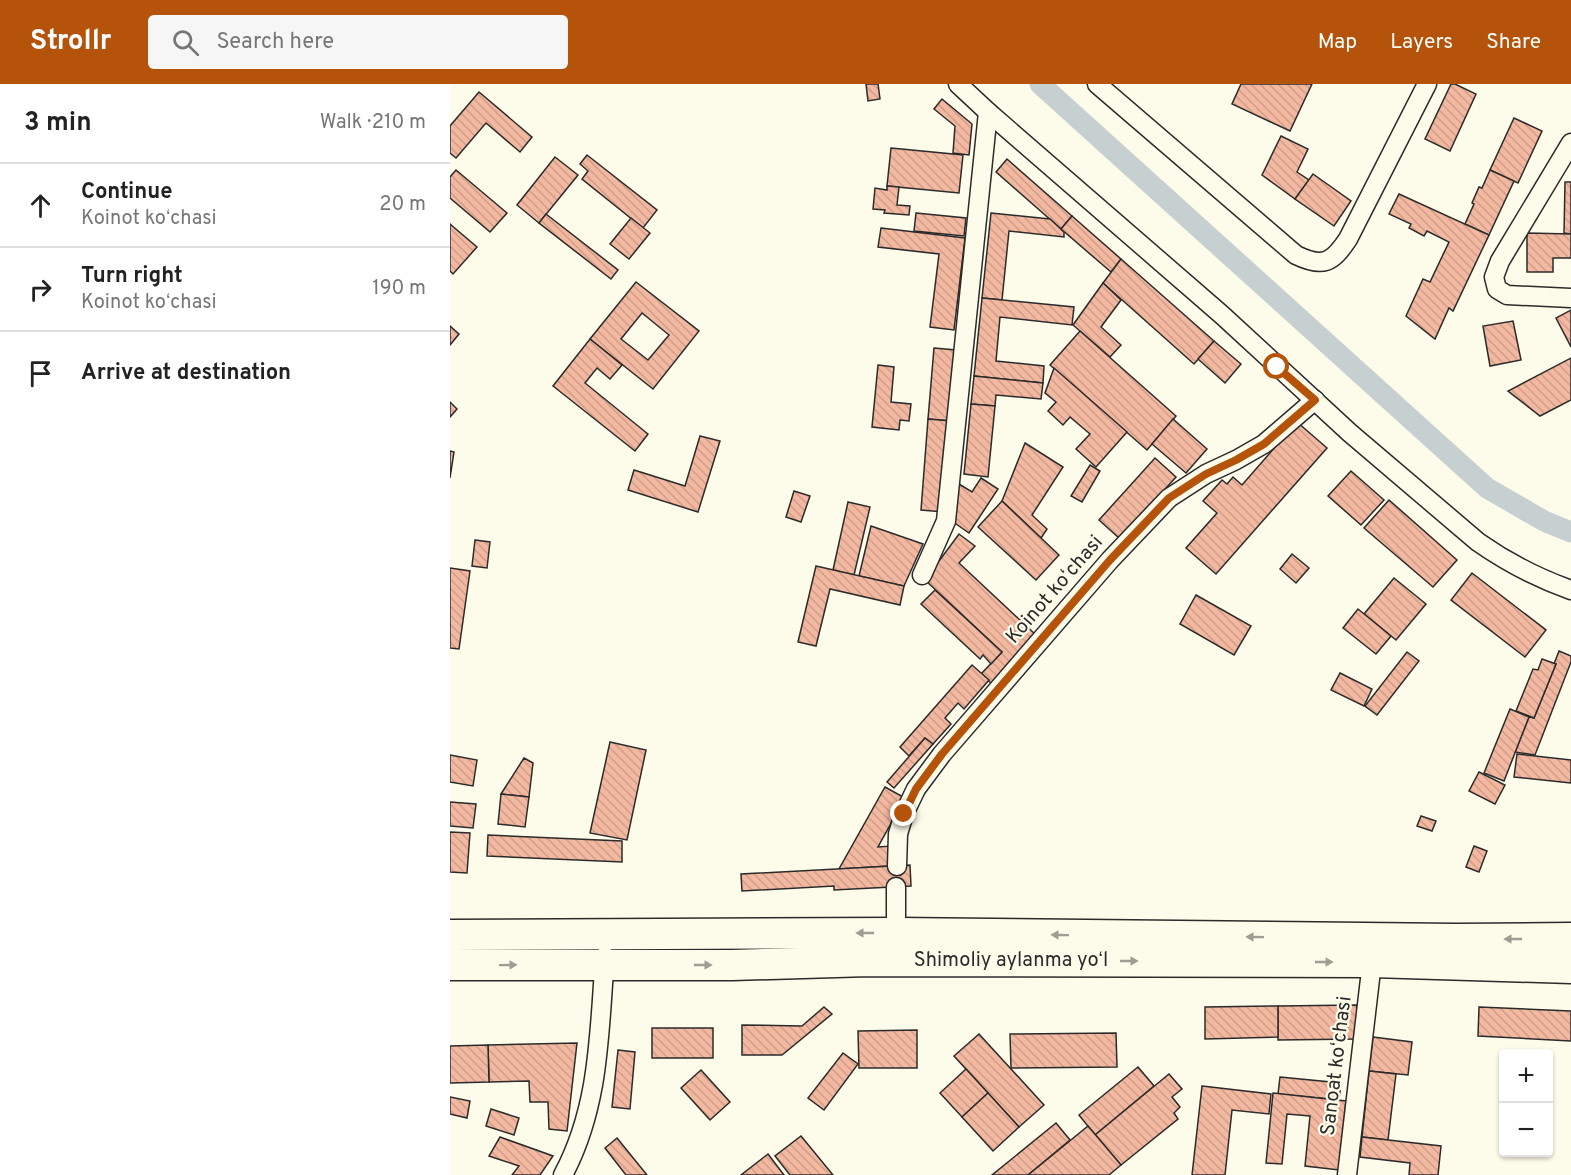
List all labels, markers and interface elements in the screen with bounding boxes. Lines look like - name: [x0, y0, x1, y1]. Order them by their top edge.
- search box: [148, 15, 568, 69]
- text: Strollr: [30, 24, 112, 60]
- icon: search: [169, 26, 202, 59]
- text: Search here: [217, 29, 334, 56]
- text: Map: [1318, 29, 1357, 56]
- text: Layers: [1390, 29, 1453, 56]
- text: Share: [1486, 29, 1541, 56]
- text: 3 min: [24, 107, 92, 140]
- text: Walk · 210 m: [320, 110, 426, 136]
- text: Continue: [81, 179, 172, 206]
- icon: ahead: [24, 189, 57, 222]
- text: 20 m: [379, 192, 426, 218]
- text: Koinot koʻchasi: [81, 206, 217, 232]
- text: Turn right: [81, 263, 183, 290]
- icon: right: [24, 273, 57, 306]
- text: 190 m: [372, 276, 426, 302]
- text: Koinot koʻchasi: [81, 290, 217, 316]
- route start: [1263, 353, 1289, 379]
- icon: arrive: [24, 357, 57, 390]
- text: Arrive at destination: [81, 360, 291, 387]
- street label: Koinot koʻchasi: [1001, 530, 1109, 650]
- route end: [890, 800, 916, 826]
- one-way arrow: [855, 928, 874, 938]
- one-way arrow: [1050, 930, 1069, 939]
- one-way arrow: [1245, 932, 1264, 942]
- one-way arrow: [1503, 934, 1522, 944]
- street label: Shimoliy aylanma yoʻl: [914, 948, 1108, 974]
- one-way arrow: [1120, 956, 1139, 966]
- one-way arrow: [1315, 957, 1334, 967]
- one-way arrow: [694, 960, 713, 969]
- one-way arrow: [499, 961, 518, 970]
- street label: Sanoat koʻchasi: [1316, 995, 1358, 1137]
- map controls: [1499, 1049, 1553, 1157]
- button: +: [1499, 1049, 1553, 1103]
- button: −: [1499, 1103, 1553, 1157]

